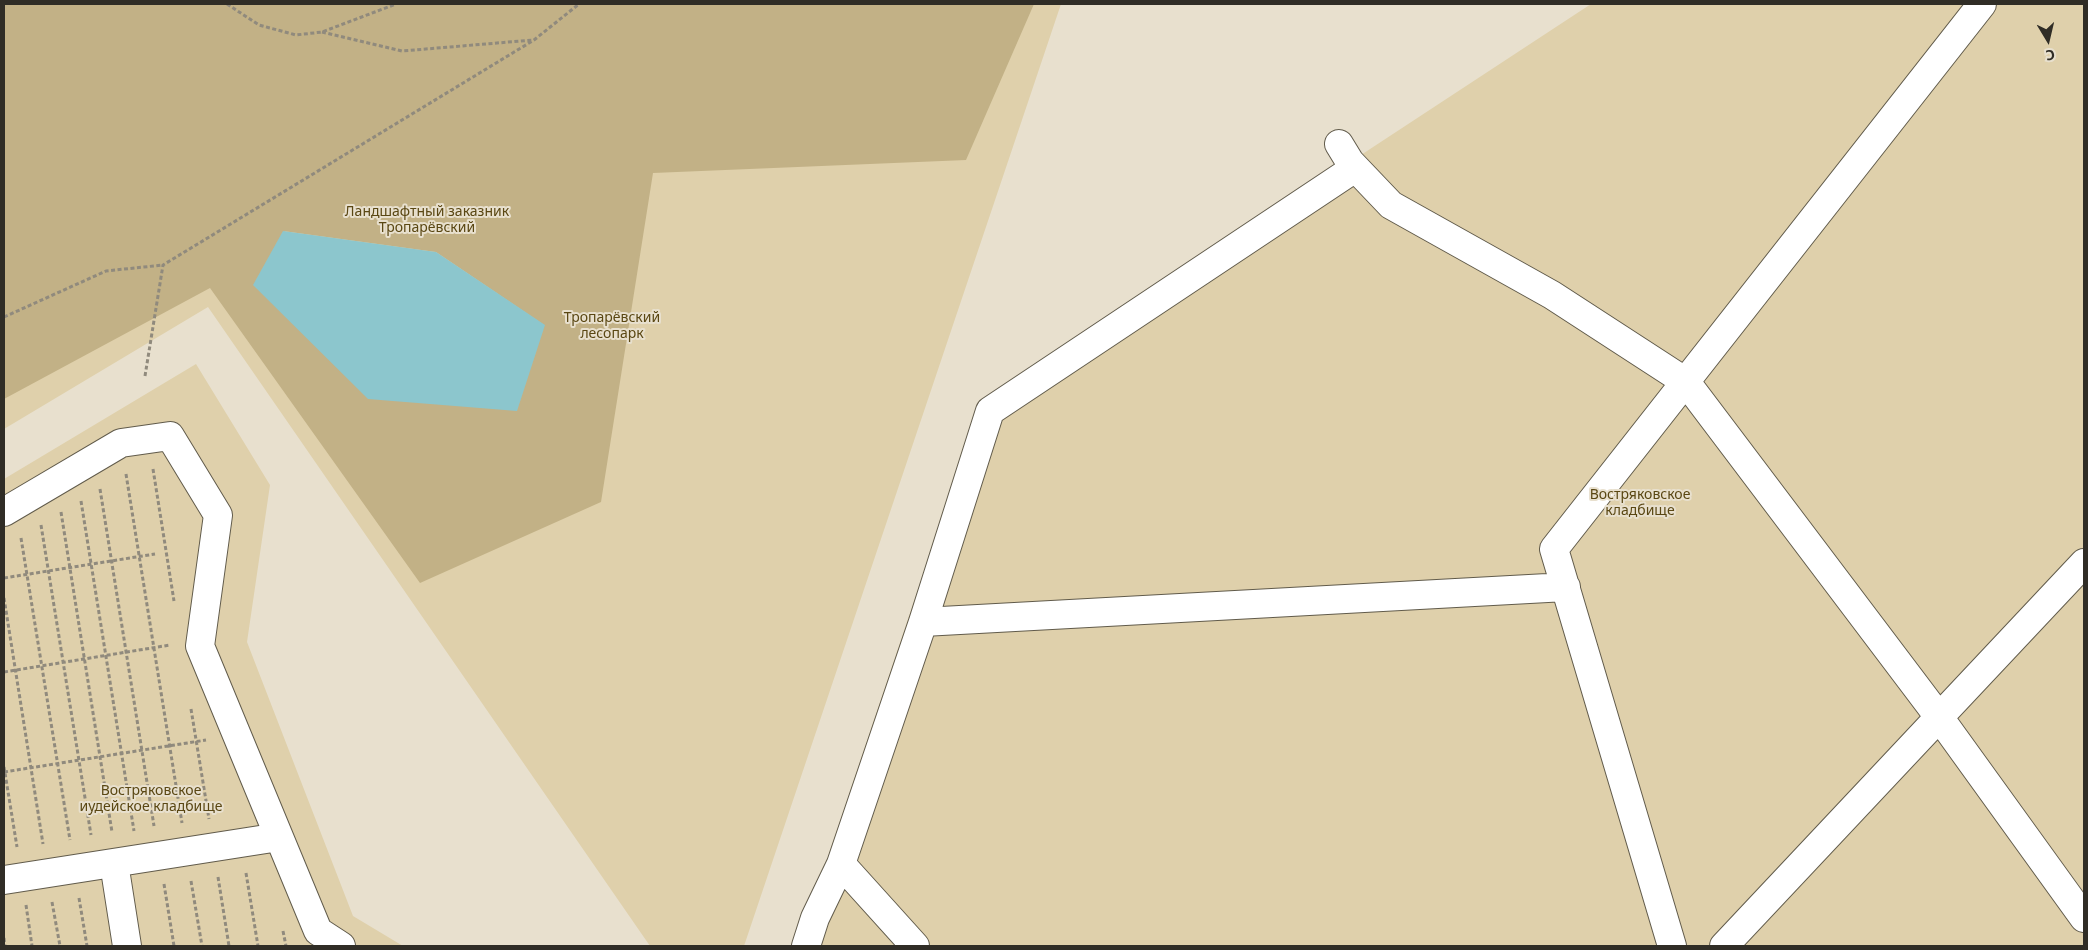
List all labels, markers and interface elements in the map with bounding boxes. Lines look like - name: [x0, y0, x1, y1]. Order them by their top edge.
- north arrow: [2023, 15, 2073, 65]
- text: С: [2044, 45, 2056, 65]
- park label: Ландшафтный заказник Тропарёвский: [345, 204, 509, 236]
- park label: Тропарёвский лесопарк: [564, 310, 660, 342]
- park label: Востряковское кладбище: [1590, 487, 1690, 520]
- park label: Востряковское иудейское кладбище: [79, 783, 223, 816]

